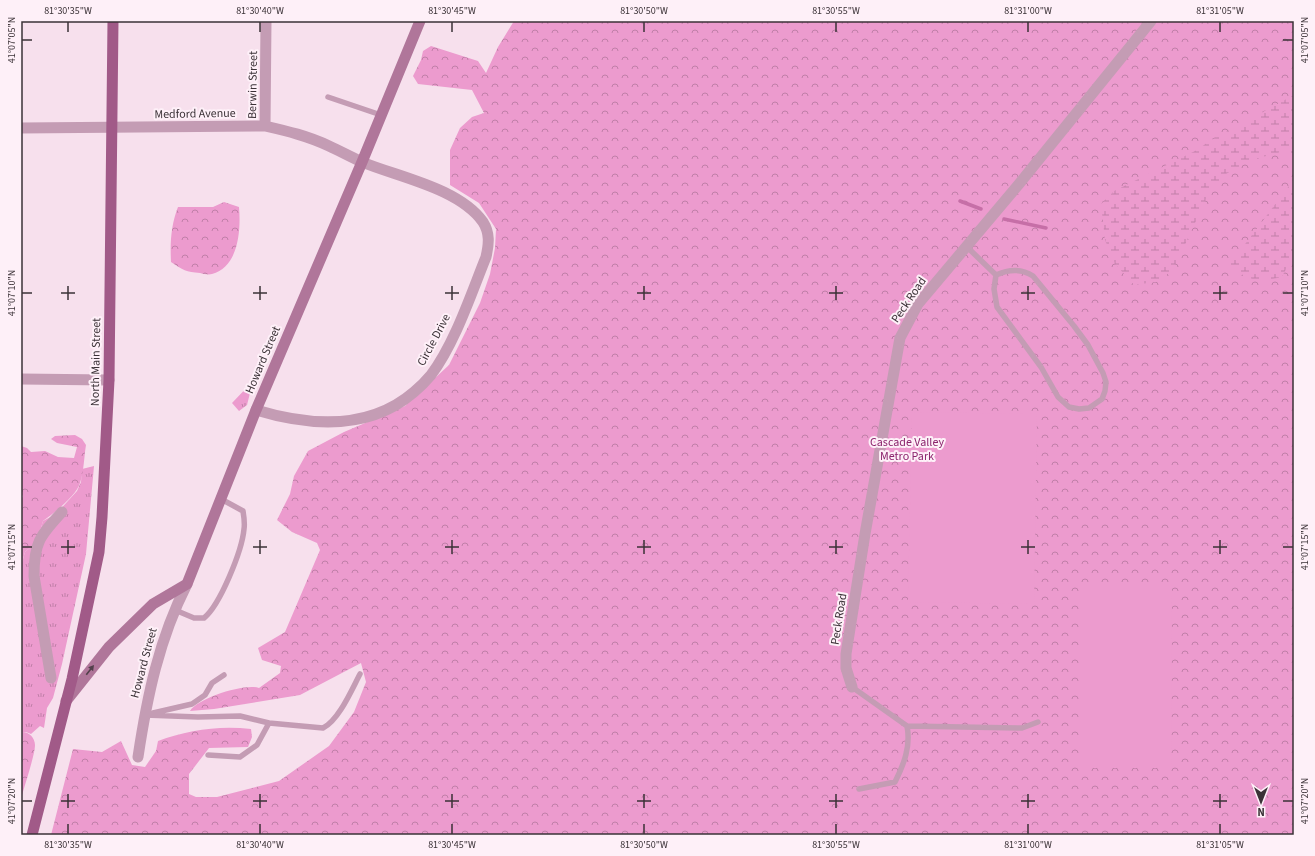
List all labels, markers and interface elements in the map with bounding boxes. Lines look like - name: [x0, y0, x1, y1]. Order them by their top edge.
- text: 81°30'35"W: [44, 4, 92, 18]
- text: 81°30'40"W: [236, 4, 284, 18]
- text: 81°30'45"W: [428, 4, 476, 18]
- text: 81°30'50"W: [620, 4, 668, 18]
- text: 81°30'55"W: [812, 4, 860, 18]
- text: 81°31'00"W: [1004, 4, 1052, 18]
- text: 81°31'05"W: [1196, 4, 1244, 18]
- text: 41°07'05"N: [5, 17, 19, 63]
- text: 41°07'05"N: [1298, 17, 1312, 63]
- street label: Berwin Street: [244, 51, 262, 119]
- street label: Medford Avenue: [154, 105, 236, 123]
- text: 41°07'10"N: [5, 270, 19, 316]
- text: 41°07'10"N: [1298, 270, 1312, 316]
- street label: Peck Road: [887, 274, 931, 326]
- street label: Circle Drive: [413, 311, 455, 369]
- street label: North Main Street: [87, 318, 105, 406]
- street label: Howard Street: [241, 324, 285, 396]
- park label: Cascade Valley Metro Park: [870, 434, 944, 465]
- text: 41°07'15"N: [5, 524, 19, 570]
- text: 41°07'15"N: [1298, 524, 1312, 570]
- street label: Peck Road: [827, 592, 851, 646]
- street label: Howard Street: [126, 626, 162, 700]
- one-way arrow: [86, 664, 95, 675]
- text: 41°07'20"N: [5, 778, 19, 824]
- text: 41°07'20"N: [1298, 778, 1312, 824]
- north arrow: [1241, 782, 1281, 822]
- text: N: [1257, 804, 1265, 819]
- text: 81°30'35"W: [44, 838, 92, 852]
- text: 81°30'40"W: [236, 838, 284, 852]
- text: 81°30'45"W: [428, 838, 476, 852]
- text: 81°30'50"W: [620, 838, 668, 852]
- text: 81°30'55"W: [812, 838, 860, 852]
- text: 81°31'00"W: [1004, 838, 1052, 852]
- text: 81°31'05"W: [1196, 838, 1244, 852]

